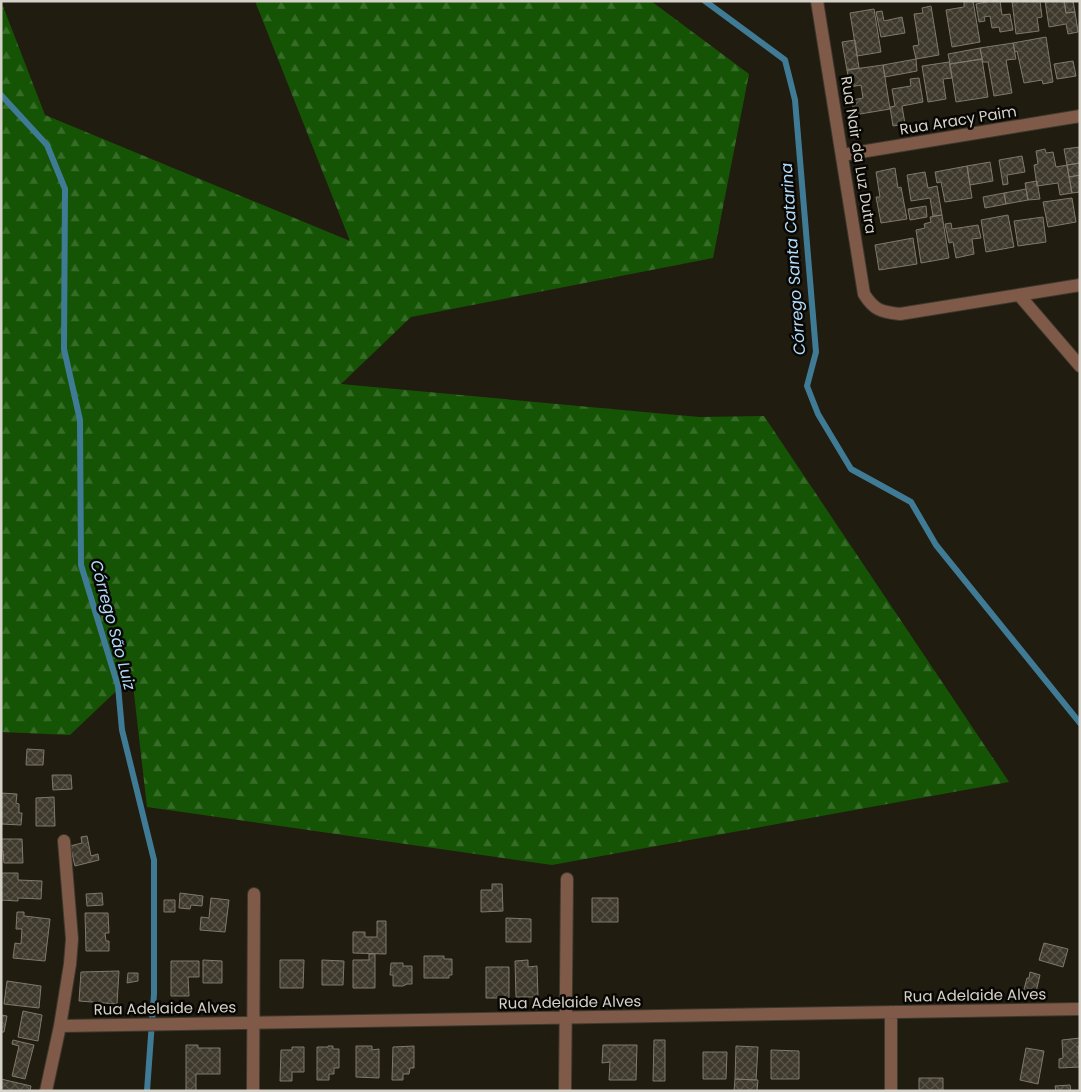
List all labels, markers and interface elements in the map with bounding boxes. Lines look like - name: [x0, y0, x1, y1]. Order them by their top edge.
- street label: Rua Nair da Luz Dutra: [836, 75, 882, 235]
- street label: Rua Aracy Paim: [898, 100, 1018, 140]
- water label: Córrego Santa Catarina: [775, 162, 811, 356]
- water label: Córrego São Luiz: [85, 557, 142, 693]
- street label: Rua Adelaide Alves: [903, 983, 1047, 1007]
- street label: Rua Adelaide Alves: [498, 990, 642, 1014]
- street label: Rua Adelaide Alves: [93, 996, 237, 1020]

